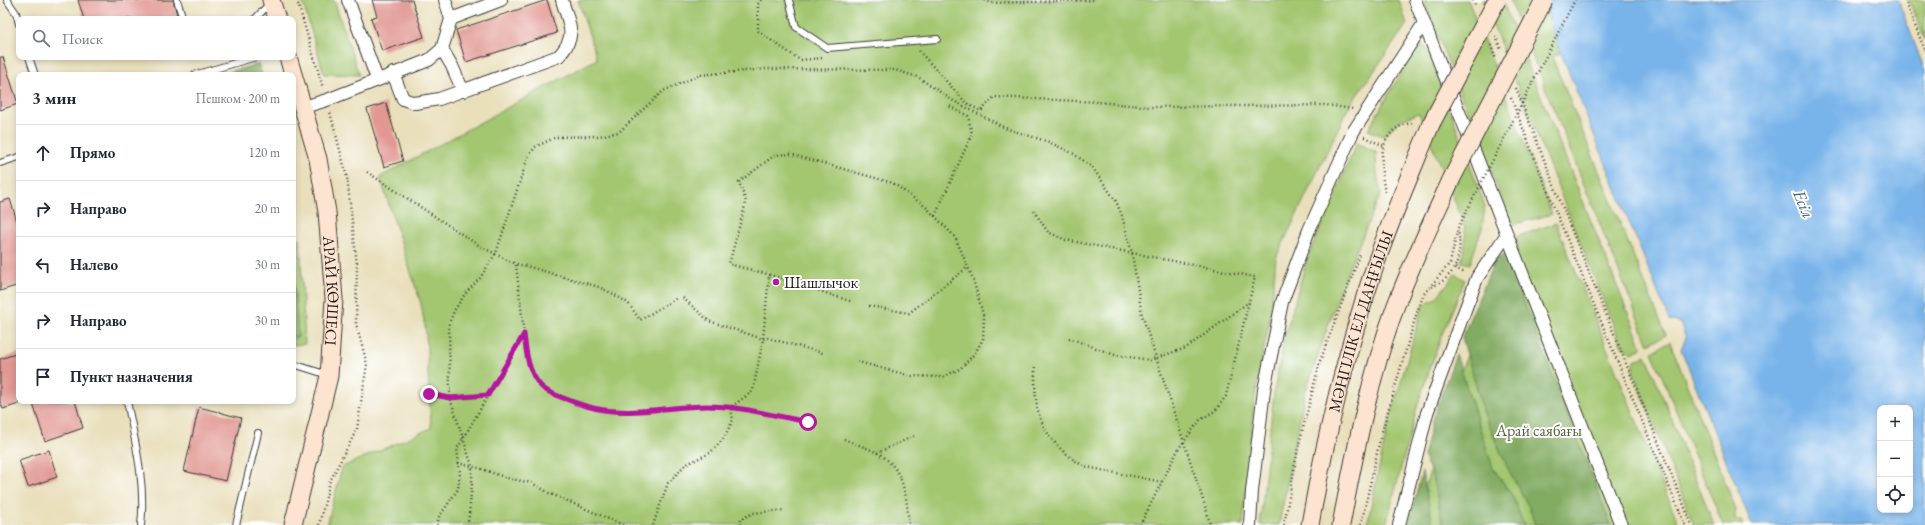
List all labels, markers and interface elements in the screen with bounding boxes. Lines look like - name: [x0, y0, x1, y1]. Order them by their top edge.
- search box: [16, 16, 296, 60]
- icon: search: [30, 27, 52, 49]
- text: Поиск: [62, 29, 103, 48]
- text: 3 мин: [32, 87, 76, 109]
- text: Пешком · 200 m: [196, 90, 280, 107]
- icon: ahead: [32, 142, 54, 164]
- text: Прямо: [70, 143, 115, 162]
- text: 120 m: [249, 144, 280, 161]
- water label: Есіл: [1788, 186, 1820, 221]
- icon: right: [32, 198, 54, 220]
- text: Направо: [70, 199, 127, 218]
- text: 20 m: [255, 200, 280, 217]
- street label: МӘҢГІЛІК ЕЛ ДАҢҒЫЛЫ: [1323, 227, 1398, 415]
- street label: АРАЙ КӨШЕСІ: [318, 234, 344, 347]
- icon: left: [32, 254, 54, 276]
- text: Налево: [70, 255, 118, 274]
- text: 30 m: [255, 256, 280, 273]
- place label: Шашлычок: [784, 272, 859, 293]
- marker: Шашлычок: [771, 277, 781, 287]
- icon: right: [32, 310, 54, 332]
- text: Направо: [70, 311, 127, 330]
- text: 30 m: [255, 312, 280, 329]
- icon: arrive: [32, 366, 54, 388]
- text: Пункт назначения: [70, 367, 193, 386]
- route end: [420, 385, 438, 403]
- map controls: [1877, 405, 1913, 513]
- button: +: [1877, 405, 1913, 441]
- route start: [799, 413, 817, 431]
- park label: Арай саябағы: [1495, 420, 1582, 441]
- button: −: [1877, 441, 1913, 477]
- button: locate: [1877, 477, 1913, 513]

